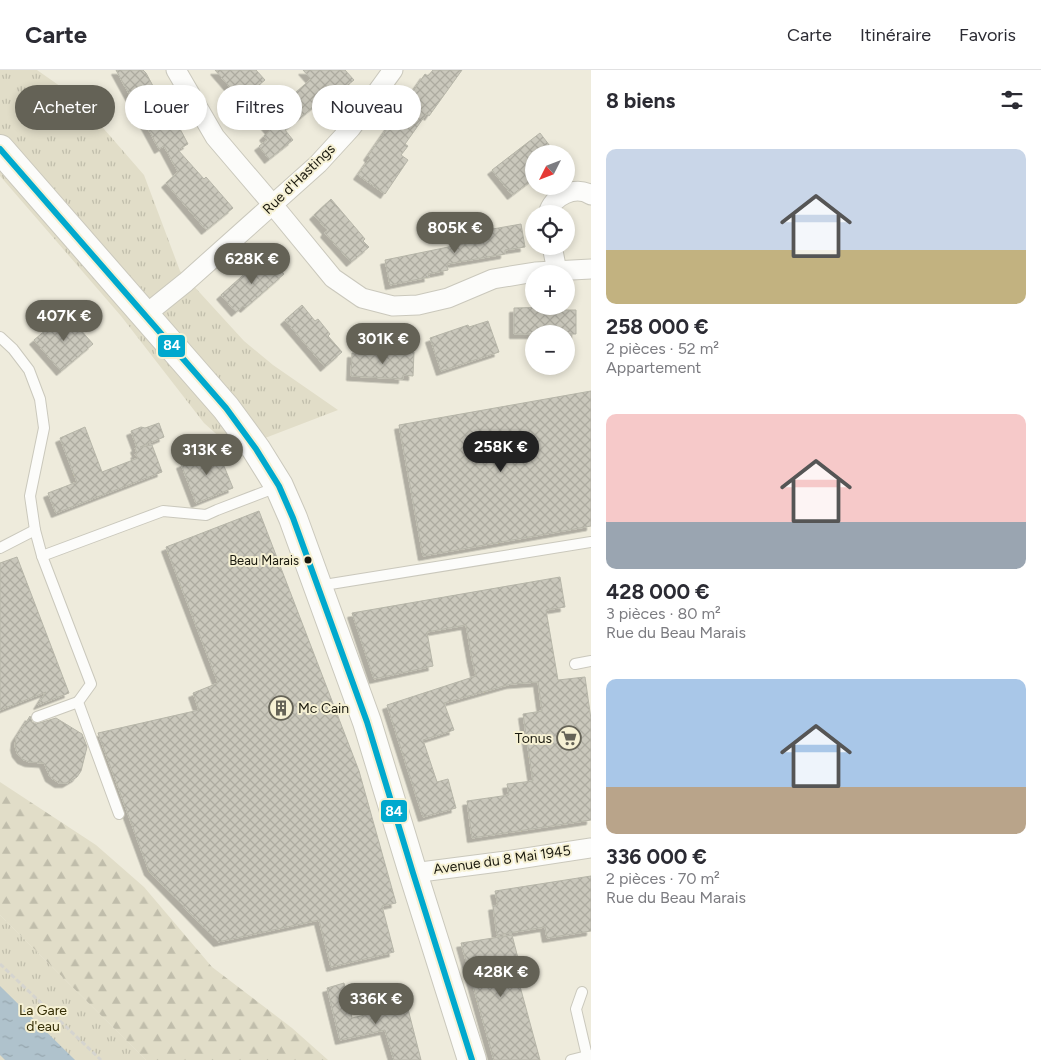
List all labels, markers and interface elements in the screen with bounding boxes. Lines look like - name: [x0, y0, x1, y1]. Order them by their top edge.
- text: Carte: [25, 20, 87, 49]
- text: Carte: [787, 24, 832, 46]
- text: Itinéraire: [860, 24, 931, 46]
- text: Favoris: [959, 24, 1016, 46]
- chip: Acheter: [15, 85, 115, 130]
- chip: Louer: [125, 85, 207, 130]
- chip: Filtres: [217, 85, 302, 130]
- chip: Nouveau: [312, 85, 421, 130]
- icon: filters: [998, 86, 1026, 114]
- text: 8 biens: [606, 88, 675, 113]
- street label: Rue d'Hastings: [259, 140, 339, 218]
- north arrow: [525, 145, 575, 195]
- map controls: [525, 145, 575, 375]
- icon: home: [771, 181, 861, 271]
- button: locate: [525, 205, 575, 255]
- pin: 805K €: [414, 212, 496, 254]
- text: 805K €: [427, 218, 483, 237]
- pin: 628K €: [211, 242, 293, 285]
- text: 628K €: [225, 249, 279, 268]
- button: +: [525, 265, 575, 315]
- pin: 407K €: [23, 300, 105, 342]
- text: 407K €: [37, 306, 91, 325]
- text: 258 000 €: [606, 314, 709, 339]
- pin: 301K €: [342, 322, 424, 365]
- button: −: [525, 325, 575, 375]
- text: 301K €: [357, 329, 409, 348]
- line badge: 84: [157, 334, 186, 358]
- text: 84: [163, 337, 181, 354]
- text: 2 pièces · 52 m²: [606, 339, 719, 358]
- text: Appartement: [606, 358, 701, 377]
- pin: 258K €: [460, 430, 542, 473]
- pin: 313K €: [166, 434, 248, 476]
- text: 258K €: [474, 437, 528, 456]
- text: 313K €: [182, 440, 232, 459]
- icon: home: [771, 446, 861, 536]
- place label: Beau Marais: [229, 553, 299, 568]
- marker: Beau Marais: [303, 555, 313, 565]
- text: 428 000 €: [606, 579, 710, 604]
- text: 3 pièces · 80 m²: [606, 604, 721, 623]
- text: Rue du Beau Marais: [606, 623, 746, 642]
- building icon: Mc Cain: [268, 695, 294, 721]
- place label: Mc Cain: [298, 700, 349, 717]
- icon: home: [771, 711, 861, 801]
- supermarket icon: Tonus: [556, 725, 582, 751]
- place label: Tonus: [515, 730, 552, 747]
- line badge: 84: [380, 799, 408, 823]
- text: 84: [385, 803, 403, 820]
- street label: Avenue du 8 Mai 1945: [432, 842, 572, 878]
- text: 336 000 €: [606, 844, 707, 869]
- text: 2 pièces · 70 m²: [606, 869, 720, 888]
- text: Rue du Beau Marais: [606, 888, 746, 907]
- pin: 428K €: [460, 956, 542, 998]
- text: 428K €: [474, 962, 528, 981]
- pin: 336K €: [335, 982, 417, 1025]
- text: 336K €: [350, 989, 402, 1008]
- park label: La Gare d'eau: [19, 1002, 67, 1035]

